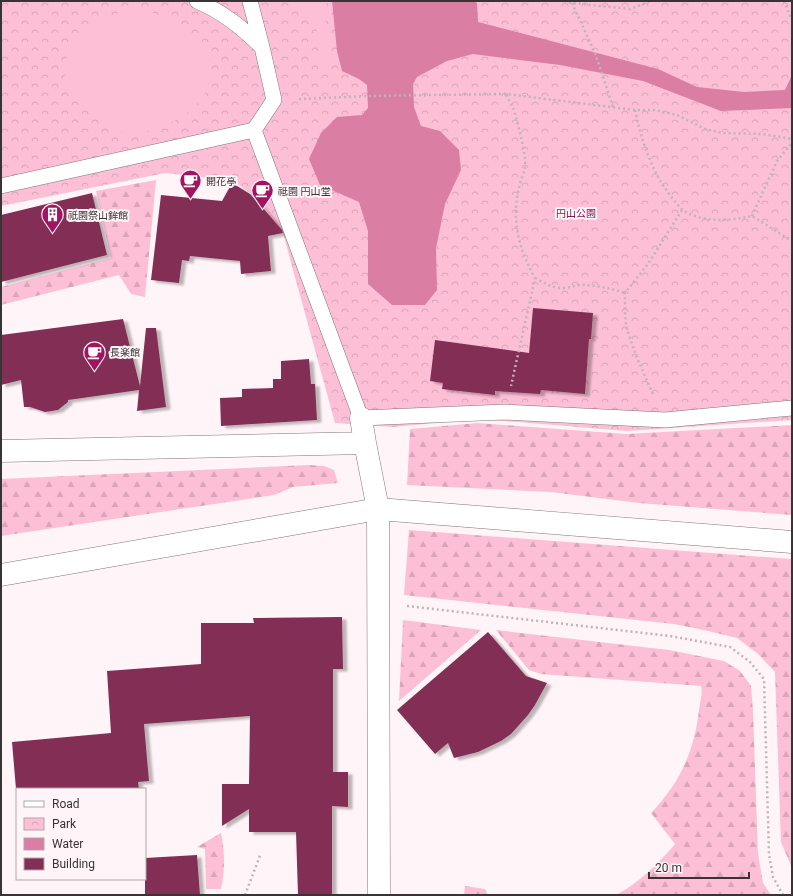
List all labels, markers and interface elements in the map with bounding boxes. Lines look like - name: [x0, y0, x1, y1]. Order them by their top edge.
- cafe icon: 開花亭: [177, 168, 203, 201]
- place label: 開花亭: [206, 176, 236, 187]
- cafe icon: 祗園 円山堂: [250, 178, 276, 211]
- place label: 祗園 円山堂: [278, 186, 330, 197]
- building icon: 祇園祭山鉾館: [39, 202, 65, 235]
- park label: 円山公園: [556, 208, 596, 219]
- place label: 祇園祭山鉾館: [68, 210, 128, 221]
- cafe icon: 長楽館: [82, 339, 108, 372]
- place label: 長楽館: [110, 347, 140, 358]
- legend: [16, 788, 146, 880]
- text: Road: [52, 797, 80, 811]
- text: Park: [52, 817, 77, 831]
- text: Water: [52, 837, 83, 851]
- scale bar: [649, 854, 749, 880]
- text: Building: [52, 857, 95, 871]
- text: 20 m: [655, 861, 682, 875]

